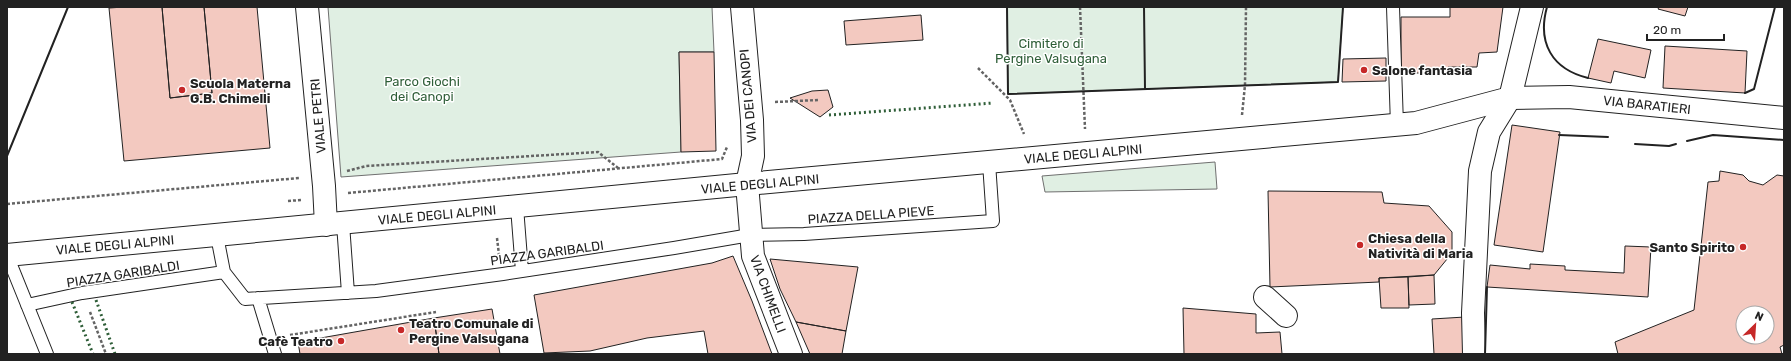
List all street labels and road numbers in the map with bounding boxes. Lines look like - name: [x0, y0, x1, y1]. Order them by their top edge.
- street label: VIA DEI CANOPI: [736, 48, 760, 144]
- street label: VIALE PETRI: [307, 78, 329, 154]
- street label: VIA BARATIERI: [1602, 93, 1692, 117]
- street label: VIALE DEGLI ALPINI: [1023, 141, 1143, 167]
- street label: VIALE DEGLI ALPINI: [700, 171, 820, 197]
- street label: VIALE DEGLI ALPINI: [377, 202, 497, 228]
- street label: PIAZZA DELLA PIEVE: [807, 203, 935, 227]
- street label: VIALE DEGLI ALPINI: [55, 232, 175, 258]
- street label: PIAZZA GARIBALDI: [489, 238, 605, 268]
- street label: VIA CHIMELLI: [747, 253, 789, 335]
- street label: PIAZZA GARIBALDI: [65, 258, 181, 290]

